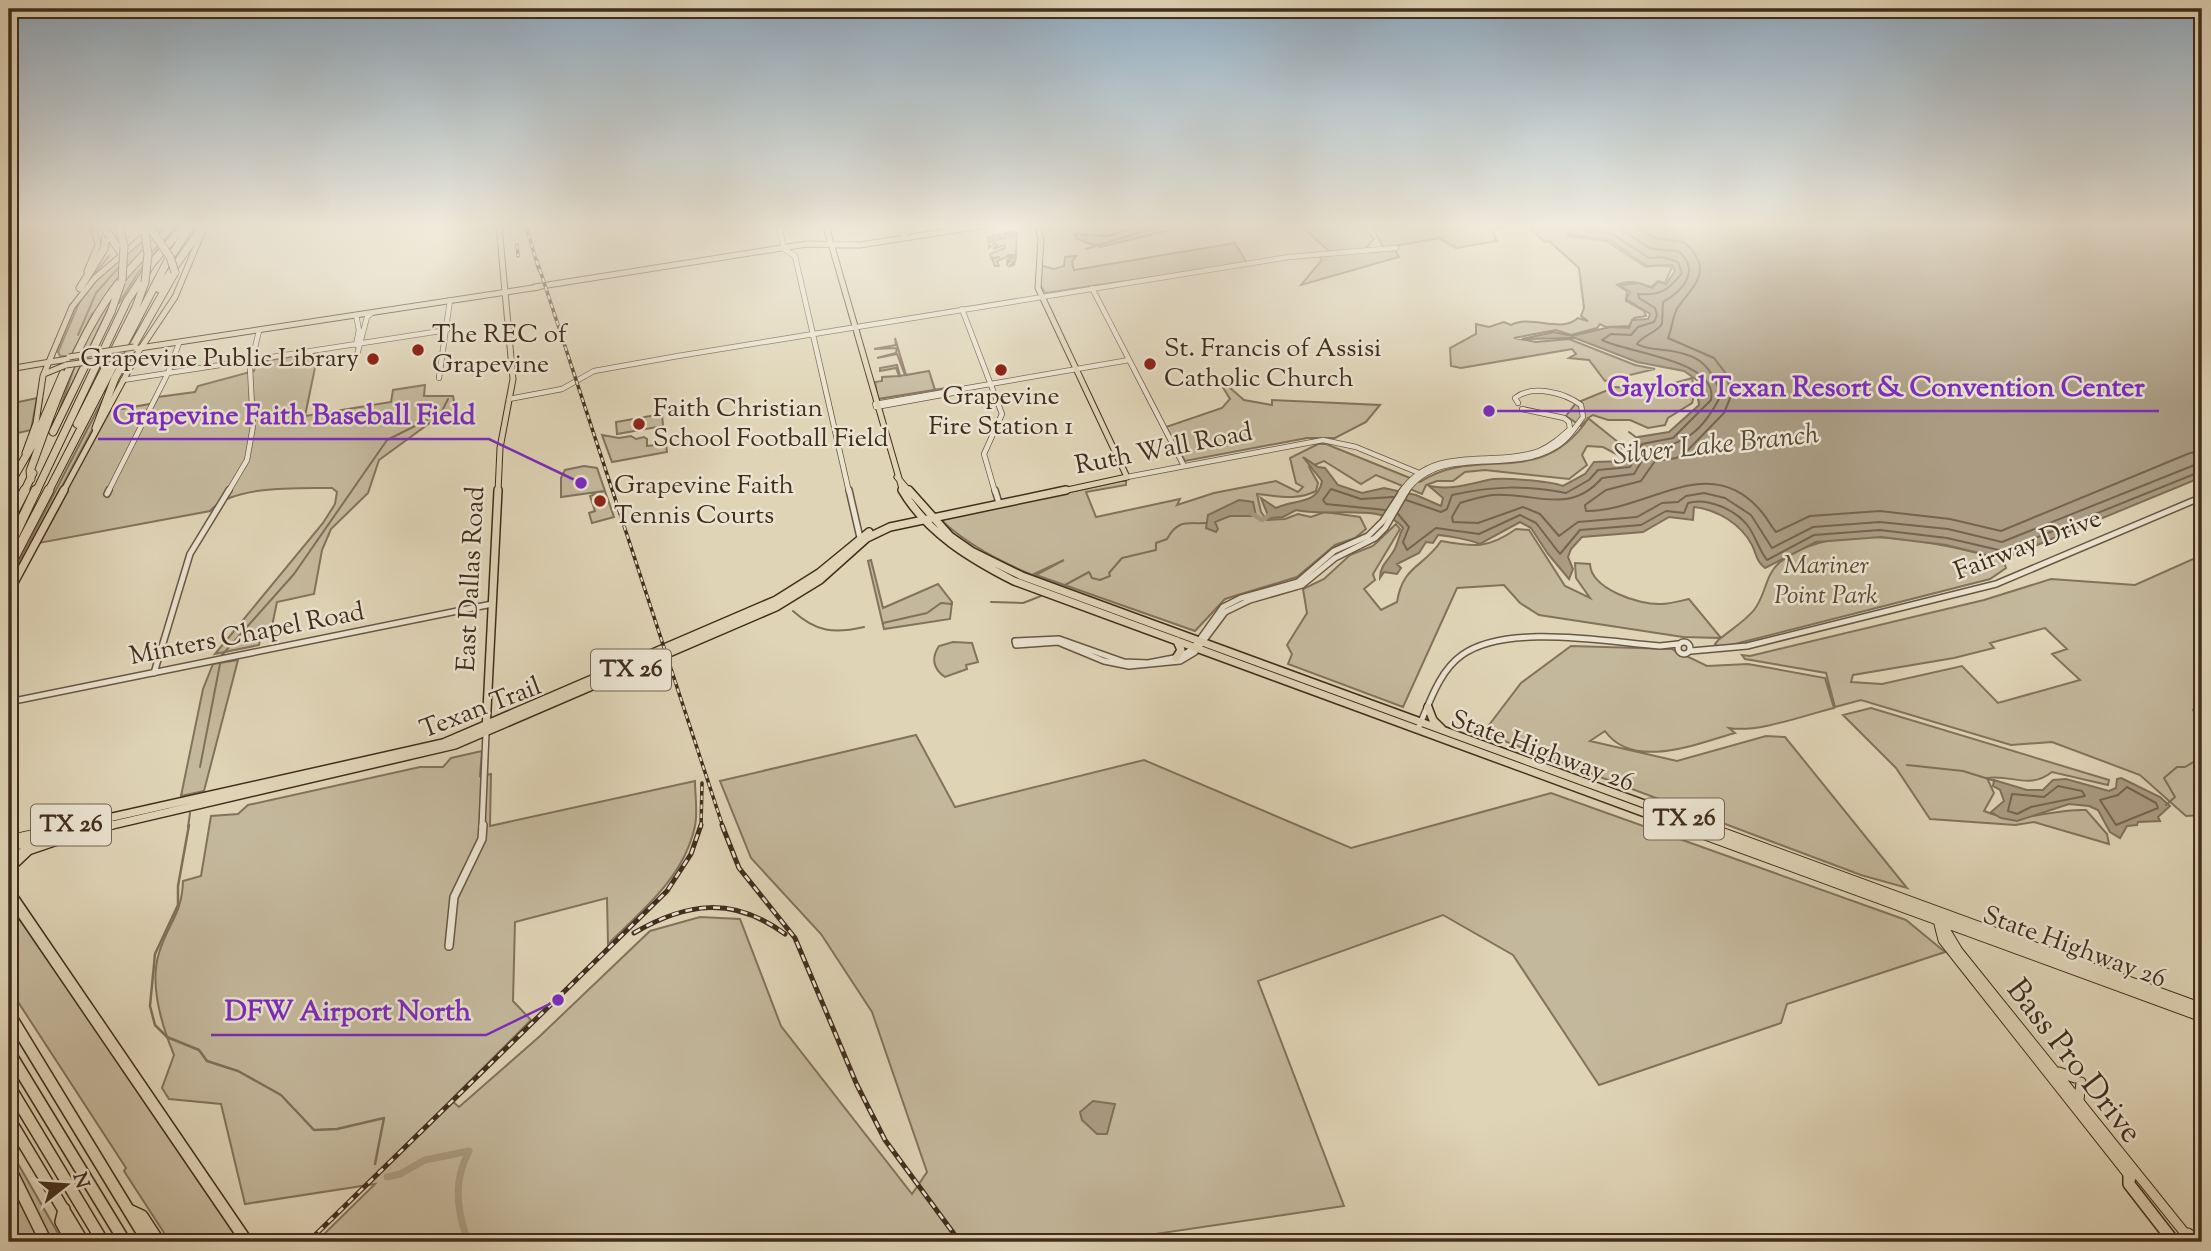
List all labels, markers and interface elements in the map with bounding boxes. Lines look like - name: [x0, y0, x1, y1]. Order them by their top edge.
- place label: The REC of Grapevine: [432, 317, 568, 384]
- place label: St. Francis of Assisi Catholic Church: [1164, 331, 1382, 398]
- place label: Grapevine Public Library: [80, 341, 359, 378]
- marker: The REC of Grapevine: [410, 342, 426, 358]
- marker: Grapevine Public Library: [365, 351, 381, 367]
- marker: St. Francis of Assisi Catholic Church: [1142, 356, 1158, 372]
- marker: Grapevine Fire Station 1: [993, 362, 1009, 378]
- callout: Gaylord Texan Resort & Convention Center: [1593, 362, 2159, 411]
- text: Gaylord Texan Resort & Convention Center: [1607, 369, 2145, 409]
- place label: Grapevine Fire Station 1: [929, 379, 1074, 446]
- callout: Grapevine Faith Baseball Field: [98, 390, 489, 439]
- place label: Faith Christian School Football Field: [653, 391, 889, 458]
- text: Grapevine Faith Baseball Field: [112, 397, 476, 437]
- street label: Ruth Wall Road: [1072, 415, 1256, 485]
- water label: Silver Lake Branch: [1611, 415, 1821, 477]
- marker: Faith Christian School Football Field: [631, 416, 647, 432]
- place label: Grapevine Faith Tennis Courts: [614, 468, 794, 535]
- street label: East Dallas Road: [449, 485, 495, 673]
- marker: Grapevine Faith Tennis Courts: [592, 493, 608, 509]
- street label: Fairway Drive: [1949, 501, 2107, 591]
- park label: Mariner Point Park: [1774, 548, 1878, 615]
- street label: Minters Chapel Road: [126, 594, 368, 676]
- road number: TX 26: [591, 650, 671, 690]
- street label: Texan Trail: [415, 669, 547, 749]
- street label: State Highway 26: [1445, 702, 1639, 802]
- road number: TX 26: [1644, 798, 1724, 840]
- road number: TX 26: [31, 804, 111, 846]
- street label: State Highway 26: [1977, 898, 2171, 998]
- street label: Bass Pro Drive: [1994, 970, 2152, 1154]
- callout: DFW Airport North: [211, 986, 486, 1035]
- text: DFW Airport North: [225, 993, 472, 1033]
- north arrow: [32, 1150, 102, 1220]
- text: N: [65, 1170, 95, 1192]

